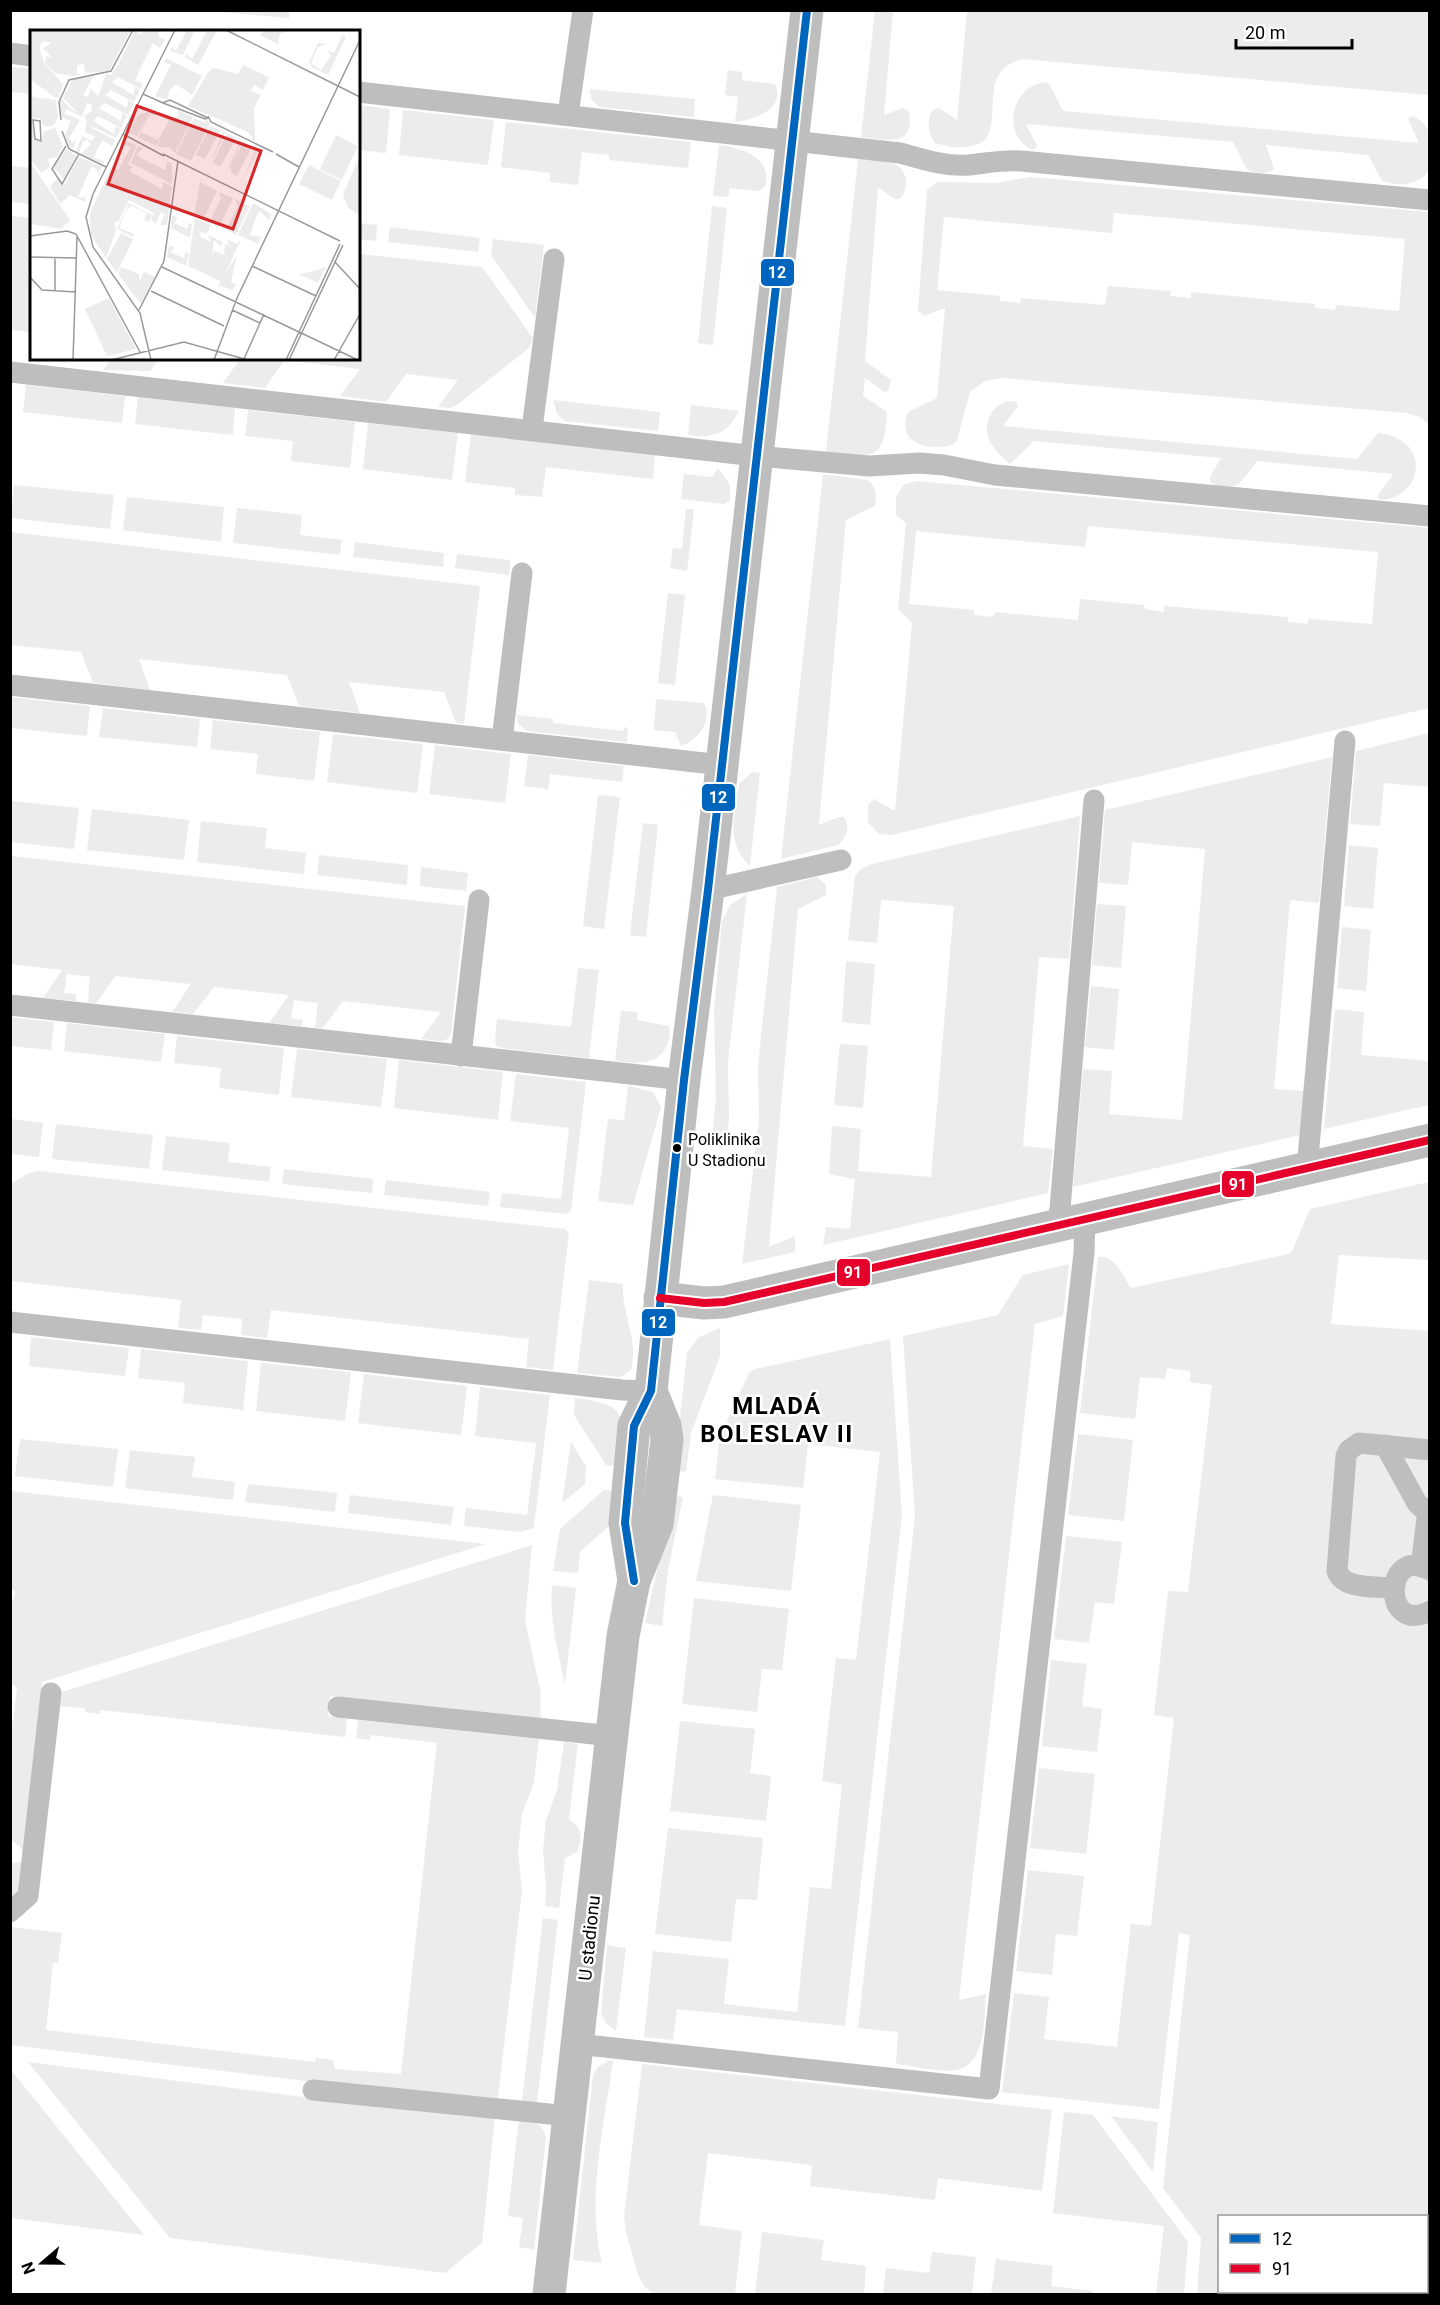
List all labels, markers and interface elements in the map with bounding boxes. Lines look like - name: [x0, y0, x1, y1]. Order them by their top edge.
- scale bar: [1236, 12, 1352, 50]
- text: 20 m: [1245, 22, 1285, 43]
- inset map: [30, 30, 360, 360]
- line badge: 12: [760, 258, 795, 287]
- text: 12: [768, 263, 786, 282]
- line badge: 12: [701, 783, 736, 812]
- text: 12: [709, 788, 727, 807]
- place label: Poliklinika U Stadionu: [688, 1130, 765, 1170]
- marker: Poliklinika U Stadionu: [671, 1142, 683, 1154]
- line badge: 91: [1221, 1170, 1255, 1198]
- text: 91: [1229, 1175, 1247, 1194]
- line badge: 91: [836, 1258, 871, 1287]
- text: 91: [844, 1263, 862, 1282]
- line badge: 12: [641, 1308, 676, 1337]
- text: 12: [649, 1313, 667, 1332]
- district label: MLADÁ BOLESLAV II: [700, 1392, 854, 1448]
- street label: U stadionu: [574, 1894, 604, 1982]
- legend: [1218, 2215, 1428, 2293]
- text: 12: [1272, 2228, 1292, 2249]
- north arrow: [12, 2233, 72, 2293]
- text: 91: [1272, 2258, 1292, 2279]
- text: N: [18, 2259, 39, 2277]

